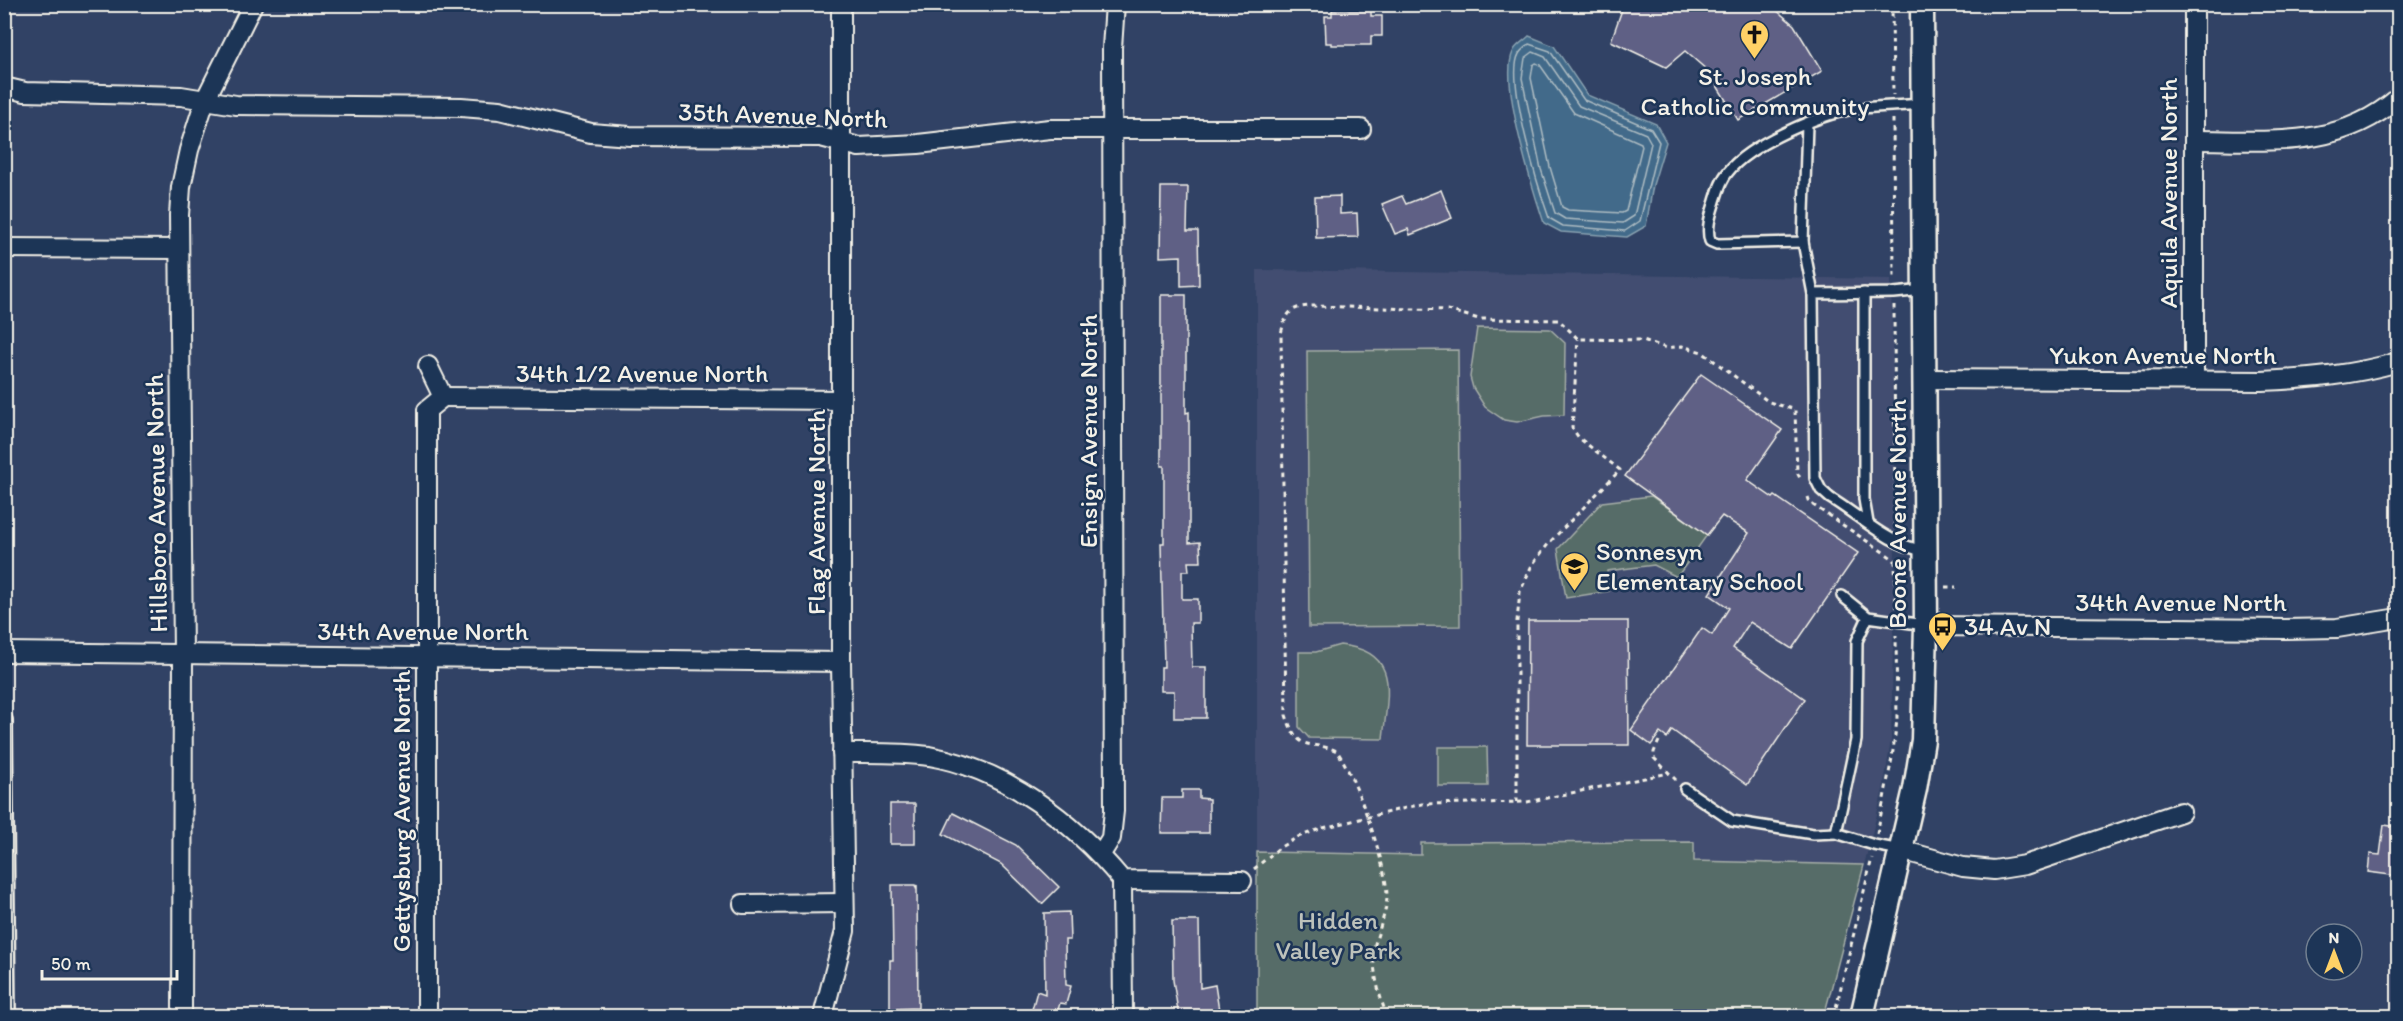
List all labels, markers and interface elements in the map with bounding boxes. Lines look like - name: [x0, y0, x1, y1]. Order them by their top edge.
- church icon: St. Joseph Catholic Community: [1739, 18, 1771, 60]
- place label: St. Joseph Catholic Community: [1641, 60, 1869, 122]
- street label: Aquila Avenue North: [2152, 78, 2184, 308]
- street label: 35th Avenue North: [678, 95, 888, 135]
- street label: Ensign Avenue North: [1072, 314, 1104, 548]
- street label: Yukon Avenue North: [2049, 339, 2277, 371]
- street label: 34th 1/2 Avenue North: [516, 357, 768, 389]
- street label: Hillsboro Avenue North: [138, 373, 174, 633]
- street label: Boone Avenue North: [1881, 399, 1913, 629]
- street label: Flag Avenue North: [800, 409, 832, 615]
- place label: Sonnesyn Elementary School: [1596, 535, 1803, 597]
- school or university icon: Sonnesyn Elementary School: [1559, 550, 1591, 592]
- street label: 34th Avenue North: [2075, 586, 2287, 618]
- bus stop icon: 34 Av N: [1927, 610, 1959, 652]
- place label: 34 Av N: [1964, 610, 2051, 642]
- street label: 34th Avenue North: [317, 615, 529, 647]
- street label: Gettysburg Avenue North: [385, 670, 417, 952]
- park label: Hidden Valley Park: [1276, 904, 1400, 966]
- north arrow: [2304, 922, 2364, 982]
- text: N: [2329, 928, 2339, 947]
- scale bar: [42, 943, 177, 981]
- text: 50 m: [51, 953, 91, 975]

